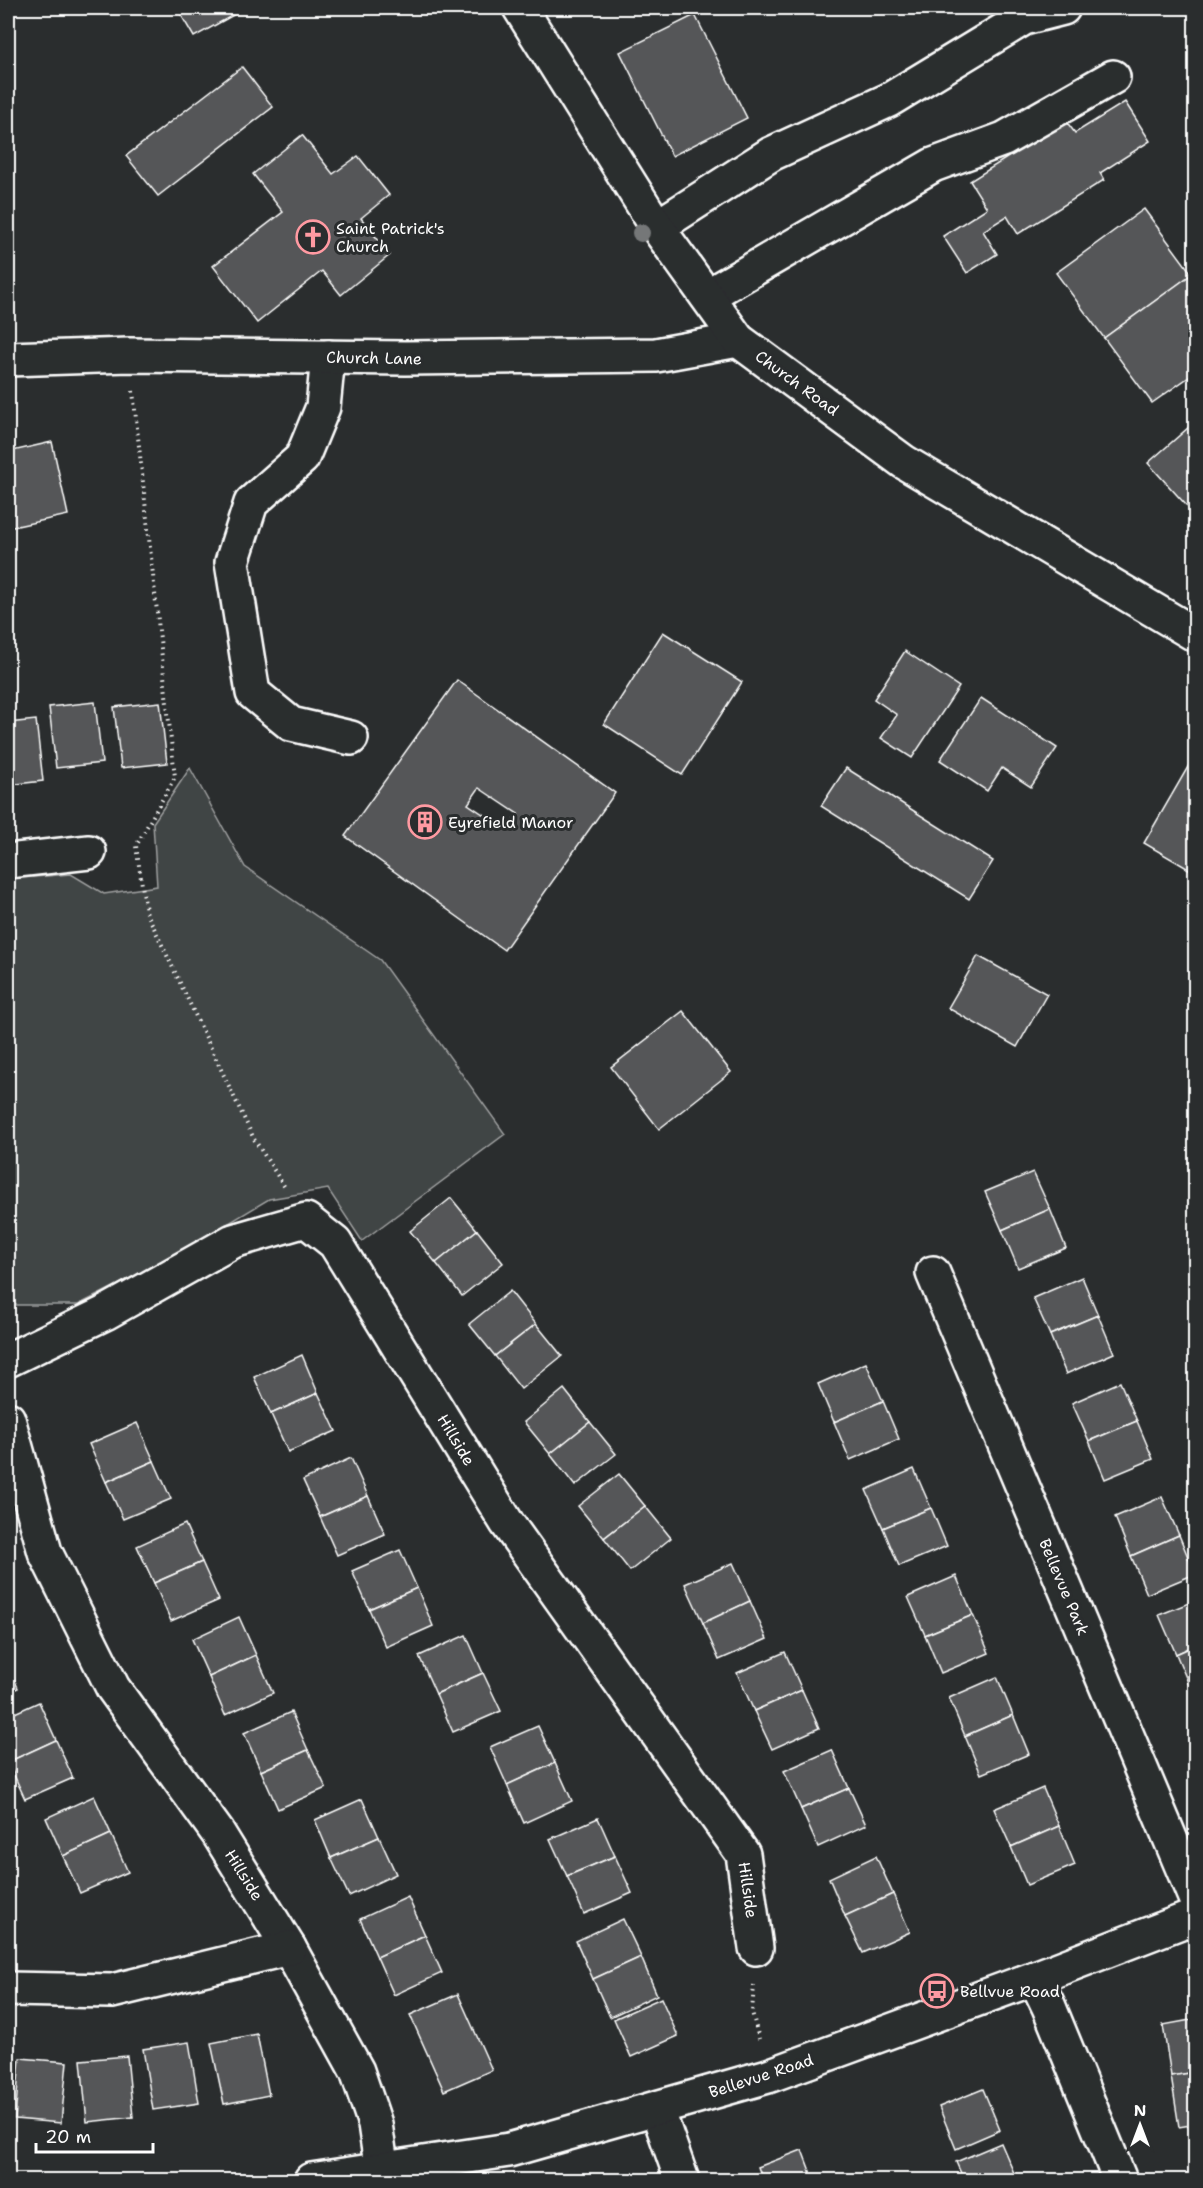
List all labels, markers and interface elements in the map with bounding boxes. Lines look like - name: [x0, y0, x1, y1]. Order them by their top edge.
- place label: Saint Patrick's Church: [336, 218, 445, 257]
- church icon: Saint Patrick's Church: [295, 219, 331, 255]
- street label: Church Road: [751, 346, 843, 420]
- street label: Church Lane: [326, 347, 422, 369]
- building icon: Eyrefield Manor: [407, 804, 443, 840]
- place label: Eyrefield Manor: [448, 812, 574, 833]
- street label: Hillside: [432, 1410, 480, 1470]
- street label: Bellevue Park: [1034, 1535, 1094, 1639]
- street label: Hillside: [220, 1845, 268, 1905]
- street label: Hillside: [734, 1861, 762, 1919]
- bus stop icon: Bellvue Road: [919, 1973, 955, 2009]
- place label: Bellvue Road: [960, 1981, 1060, 2002]
- street label: Bellevue Road: [706, 2049, 816, 2103]
- north arrow: [1110, 2095, 1170, 2155]
- text: N: [1134, 2100, 1146, 2121]
- scale bar: [36, 2116, 153, 2154]
- text: 20 m: [45, 2125, 91, 2149]

